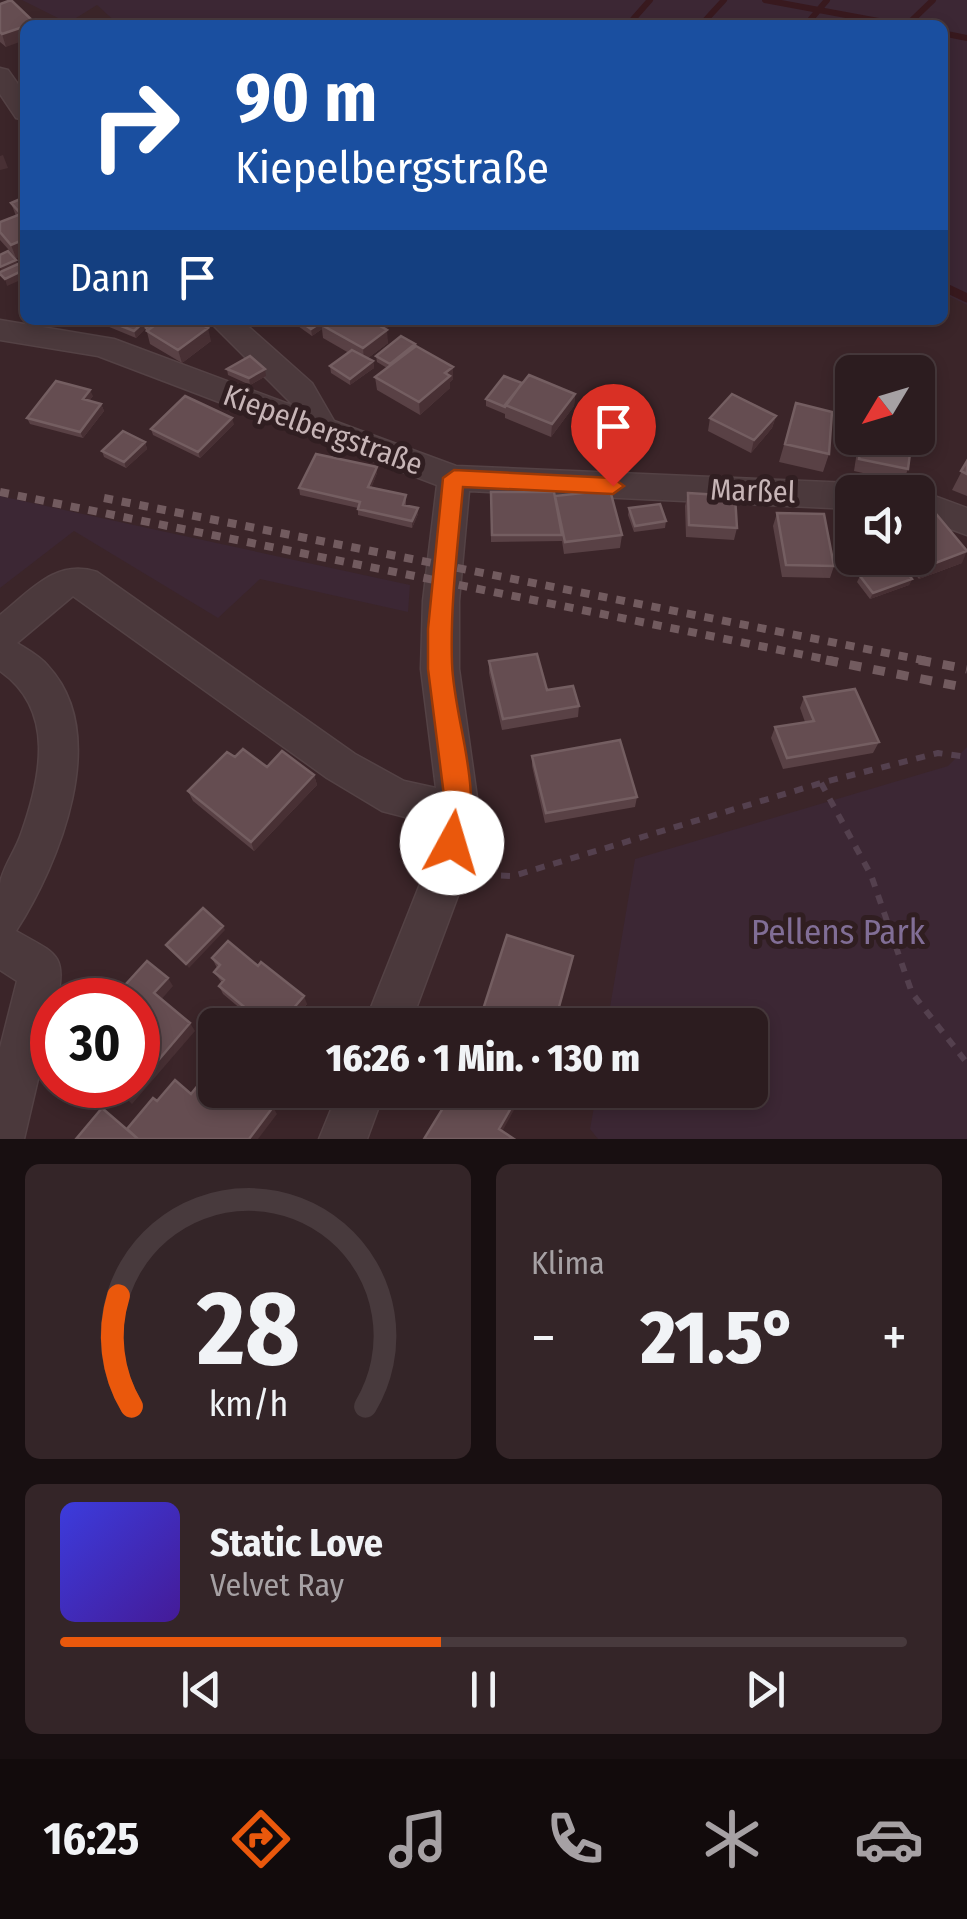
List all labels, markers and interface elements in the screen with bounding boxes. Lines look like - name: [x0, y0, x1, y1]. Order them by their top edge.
- text: 90 m: [235, 56, 377, 140]
- icon: right: [70, 60, 200, 190]
- text: Kiepelbergstraße: [235, 141, 549, 195]
- icon: arrive: [170, 250, 225, 305]
- text: Dann: [70, 255, 150, 301]
- north arrow: [835, 355, 935, 455]
- map controls: [835, 355, 935, 575]
- street label: Kiepelbergstraße: [218, 377, 428, 483]
- pin: [571, 384, 656, 487]
- icon: arrive: [586, 399, 641, 454]
- street label: Marßel: [710, 472, 796, 510]
- button: sound: [835, 475, 935, 575]
- position arrow: [400, 791, 504, 895]
- park label: Pellens Park: [751, 911, 926, 953]
- speed limit sign: 30: [30, 978, 160, 1108]
- text: 16:26 · 1 Min. · 130 m: [326, 1035, 640, 1081]
- text: Klima: [531, 1244, 605, 1282]
- text: 28: [195, 1267, 300, 1392]
- text: 21.5°: [641, 1293, 797, 1383]
- text: −: [531, 1305, 556, 1371]
- text: +: [882, 1305, 907, 1371]
- text: km/h: [208, 1383, 288, 1425]
- text: Static Love: [210, 1520, 383, 1566]
- text: Velvet Ray: [210, 1566, 344, 1604]
- icon: previous: [174, 1662, 229, 1717]
- icon: pause: [456, 1662, 511, 1717]
- icon: next: [738, 1662, 793, 1717]
- icon: directions: [226, 1804, 296, 1874]
- icon: music: [383, 1804, 453, 1874]
- icon: phone: [540, 1804, 610, 1874]
- icon: climate: [697, 1804, 767, 1874]
- icon: car: [854, 1804, 924, 1874]
- text: 16:25: [43, 1812, 139, 1866]

